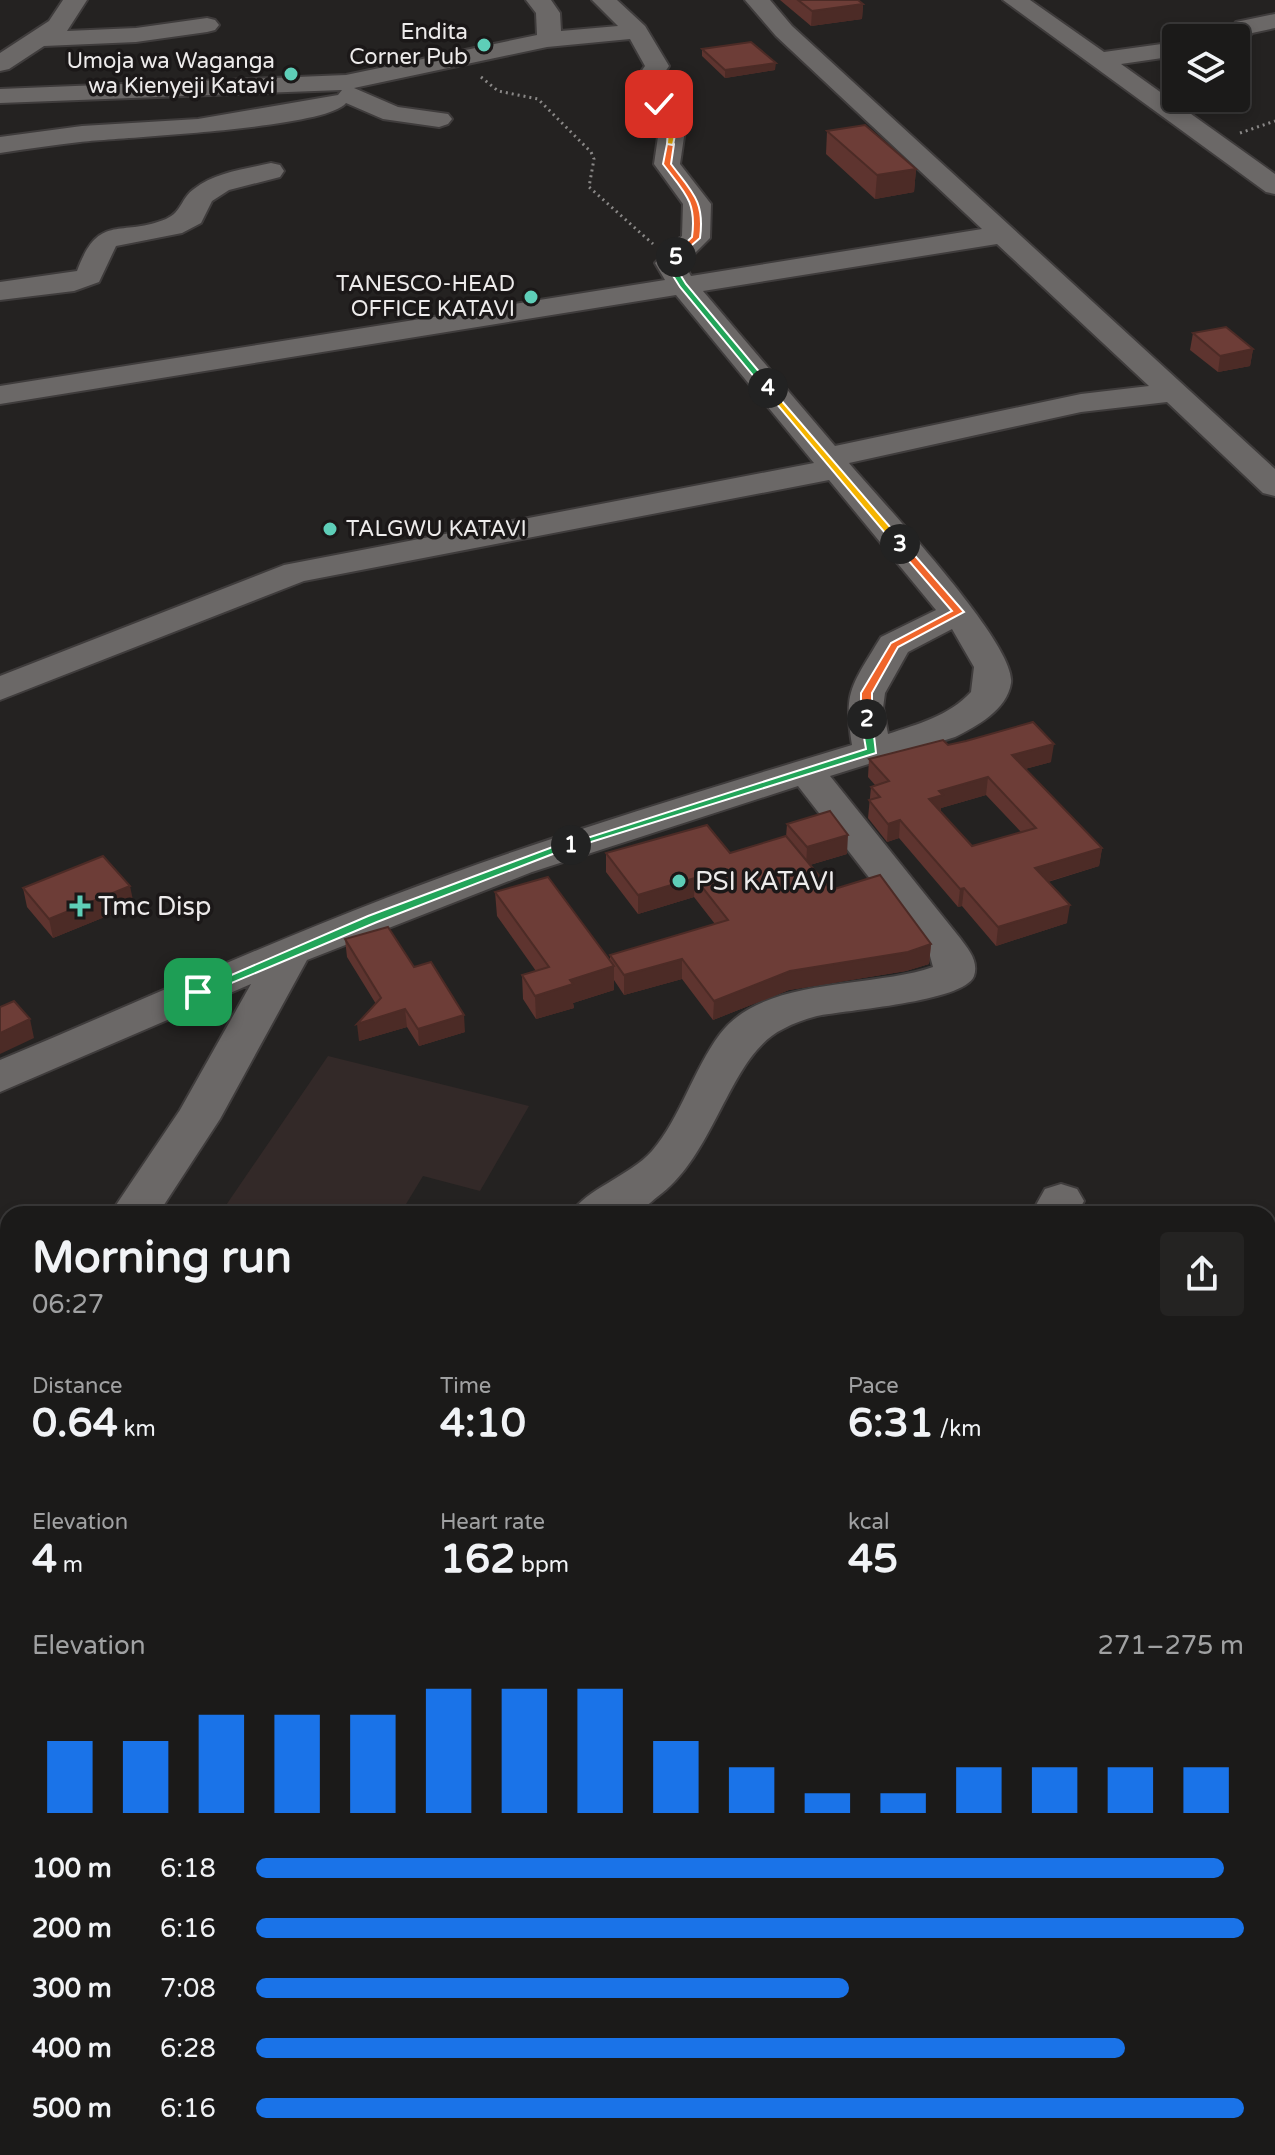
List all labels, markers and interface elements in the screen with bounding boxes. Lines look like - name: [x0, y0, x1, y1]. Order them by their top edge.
- place label: Endita Corner Pub: [349, 19, 468, 70]
- map controls: [1162, 24, 1250, 112]
- button: layers: [1162, 24, 1250, 112]
- marker: Endita Corner Pub: [475, 36, 493, 54]
- place label: Umoja wa Waganga wa Kienyeji Katavi: [66, 48, 275, 99]
- marker: Umoja wa Waganga wa Kienyeji Katavi: [282, 65, 300, 83]
- pin: [625, 70, 693, 138]
- icon: check: [637, 82, 681, 126]
- pin: 5: [656, 237, 696, 277]
- text: 5: [669, 244, 683, 270]
- place label: TANESCO-HEAD OFFICE KATAVI: [336, 271, 515, 322]
- marker: TANESCO-HEAD OFFICE KATAVI: [522, 288, 540, 306]
- pin: 4: [748, 368, 788, 408]
- text: 4: [761, 375, 775, 401]
- place label: TALGWU KATAVI: [346, 516, 527, 542]
- marker: TALGWU KATAVI: [321, 520, 339, 538]
- pin: 3: [880, 524, 920, 564]
- text: 3: [893, 531, 907, 557]
- pin: 2: [847, 699, 887, 739]
- text: 2: [860, 706, 874, 732]
- pin: 1: [551, 825, 591, 865]
- text: 1: [564, 832, 578, 858]
- place label: PSI KATAVI: [695, 866, 835, 897]
- marker: PSI KATAVI: [670, 872, 688, 890]
- place label: Tmc Disp: [98, 891, 211, 922]
- marker: Tmc Disp: [69, 895, 91, 917]
- pin: [164, 958, 232, 1026]
- icon: arrive: [176, 970, 220, 1014]
- text: Morning run: [32, 1232, 292, 1285]
- button: share: [1160, 1232, 1244, 1316]
- text: 06:27: [32, 1289, 104, 1320]
- text: Distance: [32, 1373, 123, 1399]
- text: Time: [440, 1373, 491, 1399]
- text: Pace: [848, 1373, 899, 1399]
- text: 0.64: [32, 1399, 118, 1447]
- text: 4:10: [440, 1399, 526, 1447]
- text: 6:31: [848, 1399, 934, 1447]
- text: km: [118, 1416, 156, 1442]
- text: /km: [934, 1416, 981, 1442]
- text: Elevation: [32, 1509, 128, 1535]
- text: Heart rate: [440, 1509, 545, 1535]
- text: kcal: [848, 1509, 889, 1535]
- text: 4: [32, 1535, 57, 1583]
- text: 162: [440, 1535, 515, 1583]
- text: 45: [848, 1535, 898, 1583]
- text: m: [57, 1552, 83, 1578]
- text: bpm: [515, 1552, 569, 1578]
- text: Elevation: [32, 1630, 146, 1661]
- text: 271–275 m: [1098, 1630, 1244, 1661]
- text: 100 m: [32, 1853, 112, 1884]
- text: 6:18: [160, 1853, 216, 1884]
- text: 200 m: [32, 1913, 112, 1944]
- text: 6:16: [160, 1913, 216, 1944]
- text: 300 m: [32, 1973, 112, 2004]
- text: 7:08: [160, 1973, 216, 2004]
- text: 400 m: [32, 2033, 112, 2064]
- text: 6:28: [160, 2033, 216, 2064]
- text: 500 m: [32, 2093, 112, 2124]
- text: 6:16: [160, 2093, 216, 2124]

